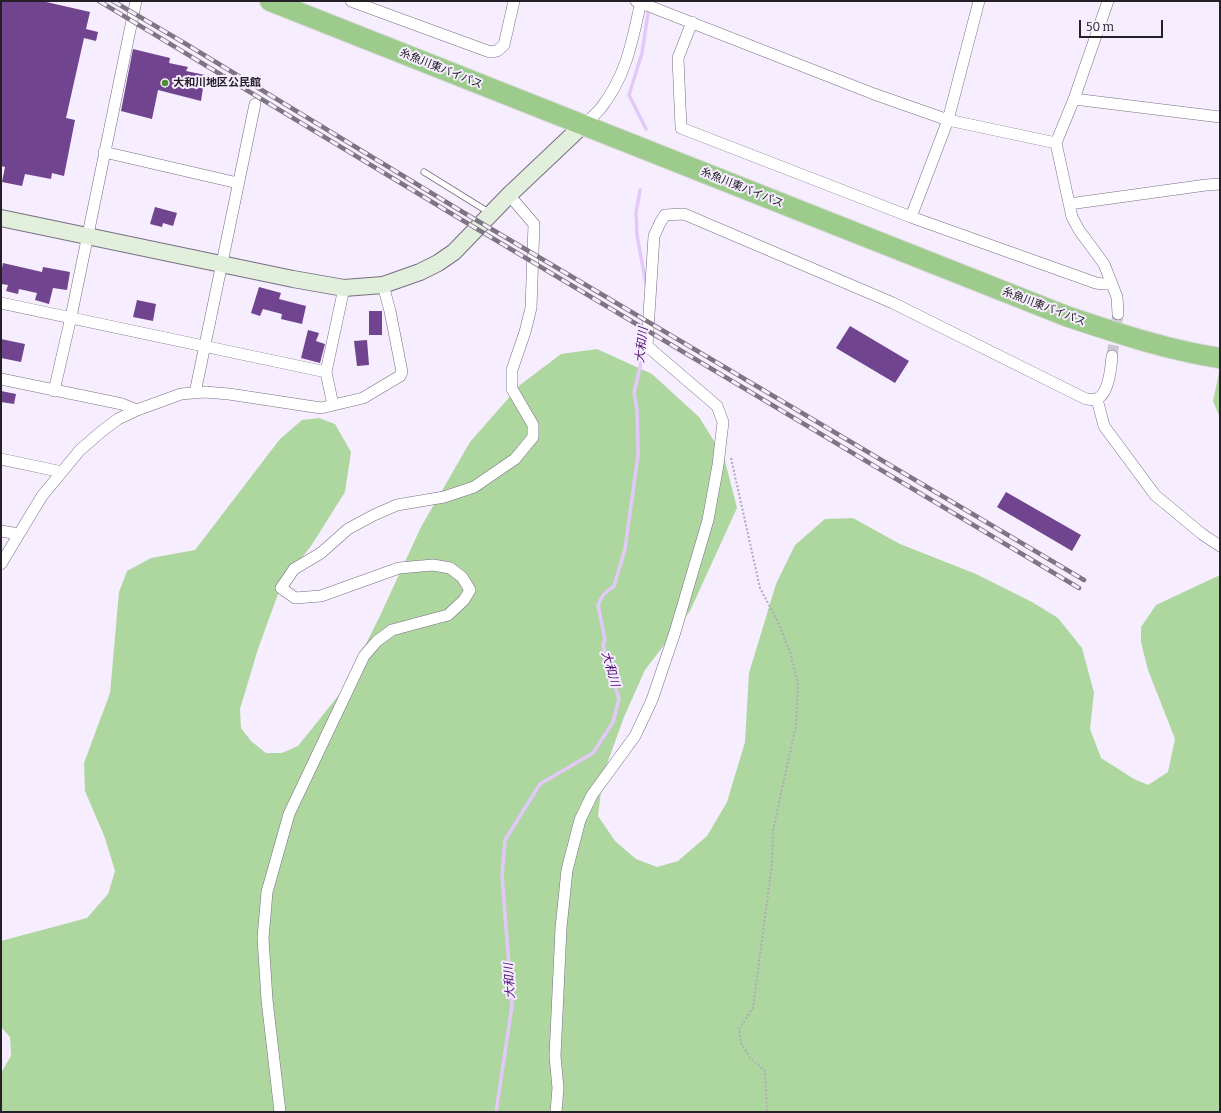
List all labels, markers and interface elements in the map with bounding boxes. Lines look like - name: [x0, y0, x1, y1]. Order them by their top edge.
- scale bar: [1081, 12, 1165, 38]
- text: 50 m: [1086, 20, 1114, 34]
- street label: 糸魚川東バイパス: [398, 46, 484, 92]
- place label: 大和川地区公民館: [173, 76, 261, 90]
- marker: 大和川地区公民館: [160, 78, 170, 88]
- street label: 糸魚川東バイパス: [699, 165, 785, 211]
- street label: 糸魚川東バイパス: [1001, 285, 1087, 329]
- water label: 大和川: [633, 326, 651, 364]
- water label: 大和川: [598, 650, 622, 688]
- water label: 大和川: [502, 963, 518, 999]

